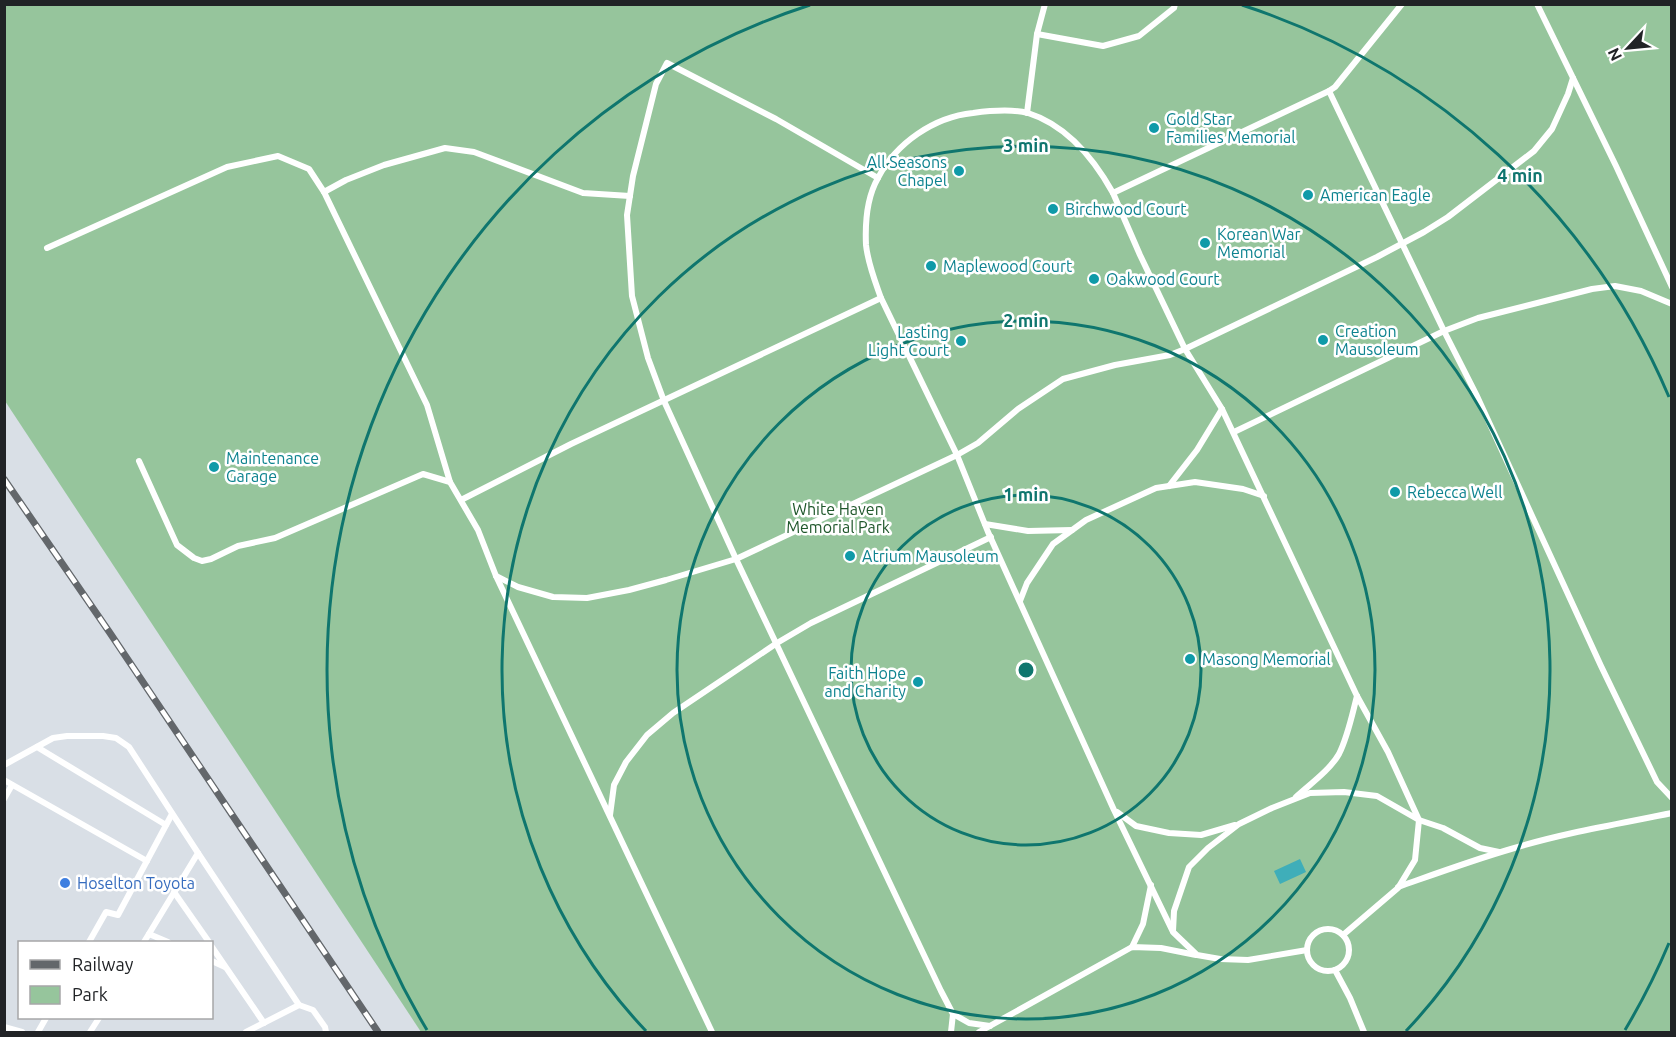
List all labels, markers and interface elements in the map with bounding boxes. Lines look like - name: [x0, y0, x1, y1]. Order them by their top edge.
- north arrow: [1598, 18, 1658, 78]
- text: N: [1604, 45, 1625, 64]
- place label: Gold Star Families Memorial: [1166, 110, 1296, 146]
- marker: Gold Star Families Memorial: [1147, 121, 1161, 135]
- text: 3 min: [1003, 135, 1049, 155]
- place label: All Seasons Chapel: [867, 153, 947, 189]
- marker: All Seasons Chapel: [952, 164, 966, 178]
- text: 4 min: [1497, 165, 1543, 185]
- place label: American Eagle: [1320, 186, 1431, 204]
- marker: American Eagle: [1301, 188, 1315, 202]
- place label: Birchwood Court: [1065, 200, 1187, 218]
- marker: Birchwood Court: [1046, 202, 1060, 216]
- place label: Korean War Memorial: [1217, 225, 1301, 261]
- marker: Korean War Memorial: [1198, 236, 1212, 250]
- place label: Maplewood Court: [943, 257, 1073, 275]
- marker: Maplewood Court: [924, 259, 938, 273]
- place label: Oakwood Court: [1106, 270, 1220, 288]
- marker: Oakwood Court: [1087, 272, 1101, 286]
- text: 2 min: [1003, 310, 1049, 330]
- place label: Creation Mausoleum: [1335, 322, 1419, 358]
- place label: Lasting Light Court: [868, 323, 950, 359]
- marker: Creation Mausoleum: [1316, 333, 1330, 347]
- marker: Lasting Light Court: [954, 334, 968, 348]
- place label: Maintenance Garage: [226, 449, 319, 485]
- marker: Maintenance Garage: [207, 460, 221, 474]
- place label: Rebecca Well: [1407, 483, 1502, 501]
- text: 1 min: [1003, 484, 1049, 504]
- marker: Rebecca Well: [1388, 485, 1402, 499]
- park label: White Haven Memorial Park: [786, 500, 890, 536]
- place label: Atrium Mausoleum: [862, 547, 999, 565]
- marker: Atrium Mausoleum: [843, 549, 857, 563]
- place label: Masong Memorial: [1202, 650, 1331, 668]
- marker: Masong Memorial: [1183, 652, 1197, 666]
- centre of rings: [1016, 660, 1036, 680]
- place label: Faith Hope and Charity: [824, 664, 906, 700]
- marker: Faith Hope and Charity: [911, 675, 925, 689]
- place label: Hoselton Toyota: [77, 874, 195, 892]
- marker: Hoselton Toyota: [58, 876, 72, 890]
- legend: [18, 941, 213, 1019]
- text: Railway: [72, 954, 134, 974]
- text: Park: [72, 984, 108, 1004]

